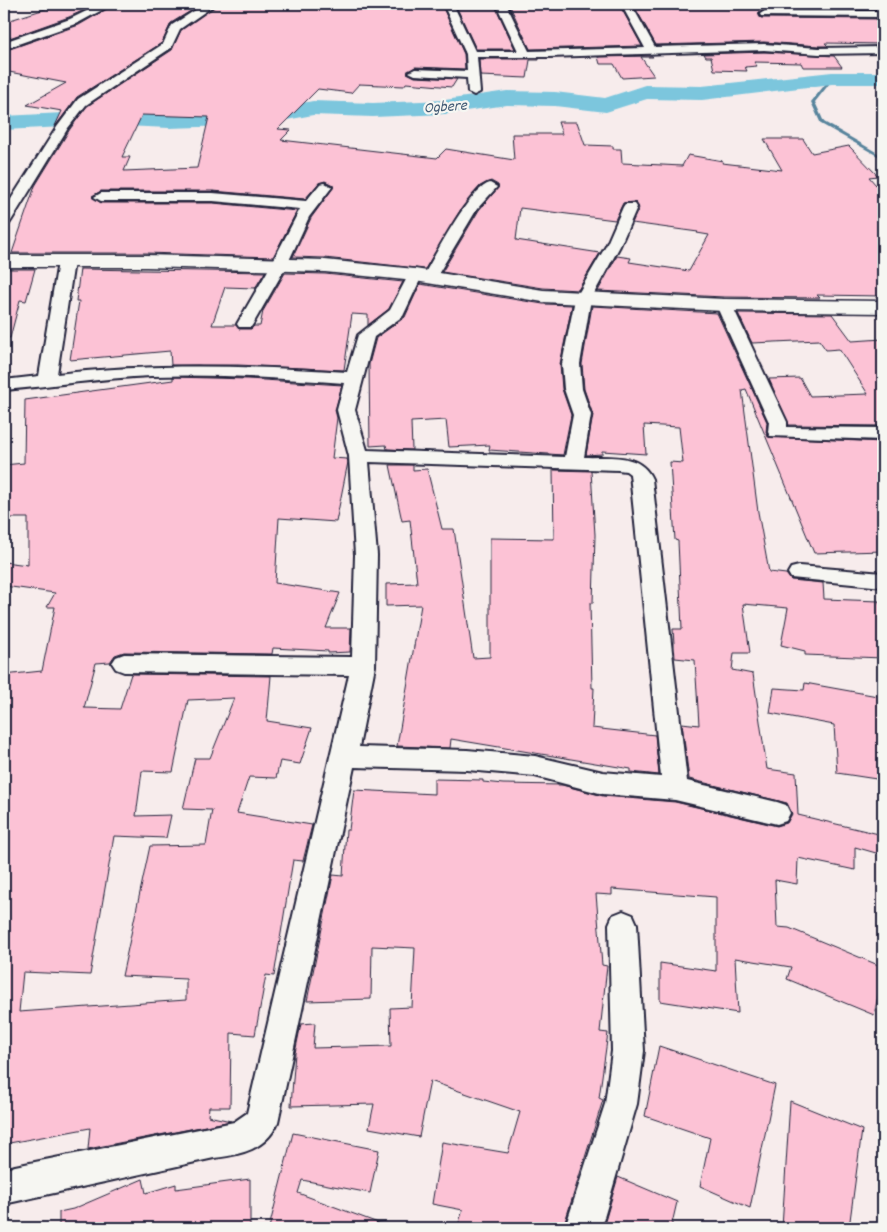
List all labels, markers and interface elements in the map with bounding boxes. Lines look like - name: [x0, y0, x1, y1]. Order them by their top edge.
- water label: Ogbere: [423, 94, 468, 120]

